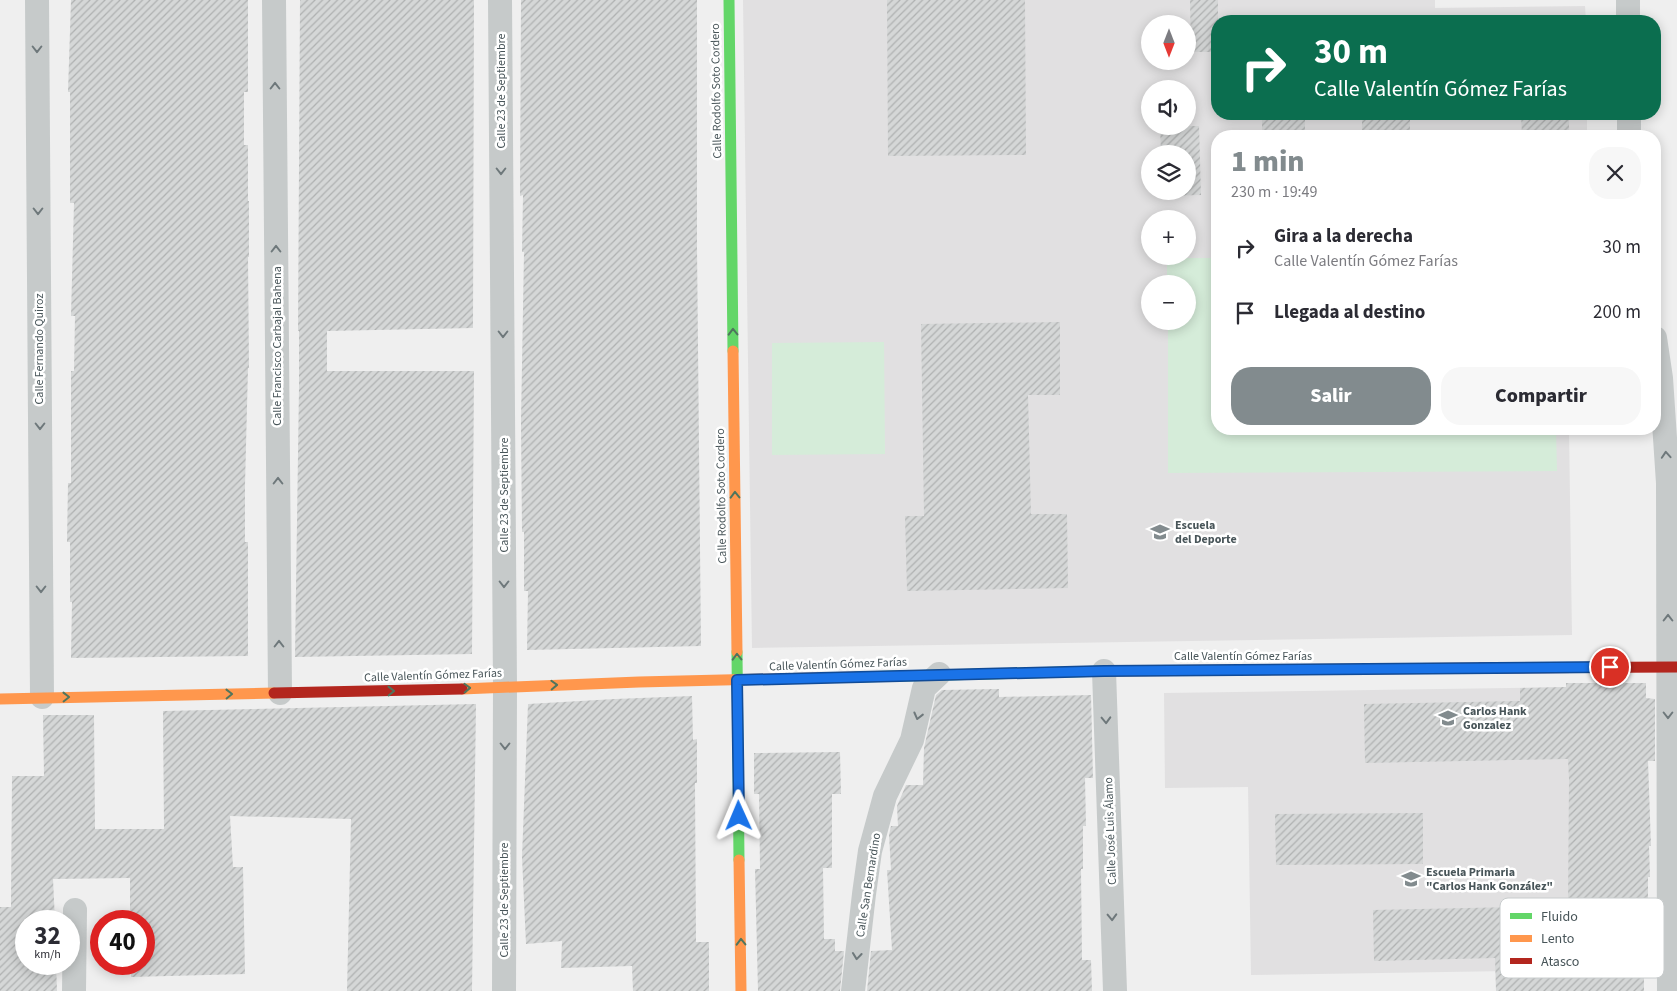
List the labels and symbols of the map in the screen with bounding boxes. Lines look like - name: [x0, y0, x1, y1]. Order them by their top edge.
- north arrow: [1141, 15, 1196, 70]
- street label: Calle Rodolfo Soto Cordero: [707, 23, 726, 159]
- street label: Calle 23 de Septiembre: [493, 33, 510, 149]
- one-way arrow: [32, 45, 42, 53]
- one-way arrow: [270, 82, 280, 90]
- one-way arrow: [496, 168, 506, 175]
- one-way arrow: [33, 208, 43, 215]
- one-way arrow: [271, 245, 281, 252]
- street label: Calle Francisco Carbajal Bahena: [269, 266, 286, 426]
- street label: Calle Fernando Quiroz: [31, 293, 48, 405]
- one-way arrow: [728, 328, 738, 336]
- one-way arrow: [498, 330, 508, 338]
- one-way arrow: [35, 422, 45, 430]
- street label: Calle Rodolfo Soto Cordero: [712, 428, 731, 564]
- street label: Calle 23 de Septiembre: [496, 437, 513, 553]
- one-way arrow: [1660, 451, 1671, 459]
- one-way arrow: [273, 477, 283, 485]
- one-way arrow: [730, 491, 740, 498]
- place label: Escuela del Deporte: [1175, 517, 1237, 548]
- school or university icon: Escuela del Deporte: [1149, 521, 1171, 543]
- one-way arrow: [499, 580, 509, 588]
- one-way arrow: [36, 585, 46, 593]
- one-way arrow: [1663, 613, 1673, 621]
- one-way arrow: [274, 640, 284, 648]
- pin: [1589, 646, 1631, 688]
- street label: Calle Valentín Gómez Farías: [1174, 648, 1312, 665]
- one-way arrow: [731, 653, 742, 661]
- street label: Calle Valentín Gómez Farías: [769, 654, 907, 675]
- street label: Calle Valentín Gómez Farías: [364, 665, 502, 686]
- one-way arrow: [550, 680, 558, 690]
- one-way arrow: [464, 683, 472, 694]
- one-way arrow: [387, 685, 395, 696]
- one-way arrow: [225, 689, 233, 699]
- one-way arrow: [62, 692, 70, 702]
- place label: Carlos Hank Gonzalez: [1463, 703, 1527, 734]
- school or university icon: Carlos Hank Gonzalez: [1437, 707, 1459, 729]
- one-way arrow: [913, 711, 923, 719]
- one-way arrow: [1663, 712, 1673, 719]
- one-way arrow: [1101, 716, 1111, 724]
- one-way arrow: [500, 742, 510, 750]
- street label: Calle José Luis Álamo: [1100, 777, 1121, 885]
- position arrow: [712, 789, 764, 841]
- street label: Calle San Bernardino: [852, 832, 885, 938]
- street label: Calle 23 de Septiembre: [496, 842, 513, 958]
- place label: Escuela Primaria "Carlos Hank González": [1426, 864, 1553, 895]
- school or university icon: Escuela Primaria "Carlos Hank González": [1400, 868, 1422, 890]
- legend: [1500, 898, 1664, 978]
- text: Fluido: [1541, 907, 1578, 927]
- speed limit sign: 40: [90, 910, 155, 975]
- one-way arrow: [1107, 913, 1118, 921]
- text: Lento: [1541, 929, 1574, 949]
- one-way arrow: [735, 938, 746, 946]
- one-way arrow: [852, 952, 863, 960]
- text: Atasco: [1541, 952, 1579, 972]

